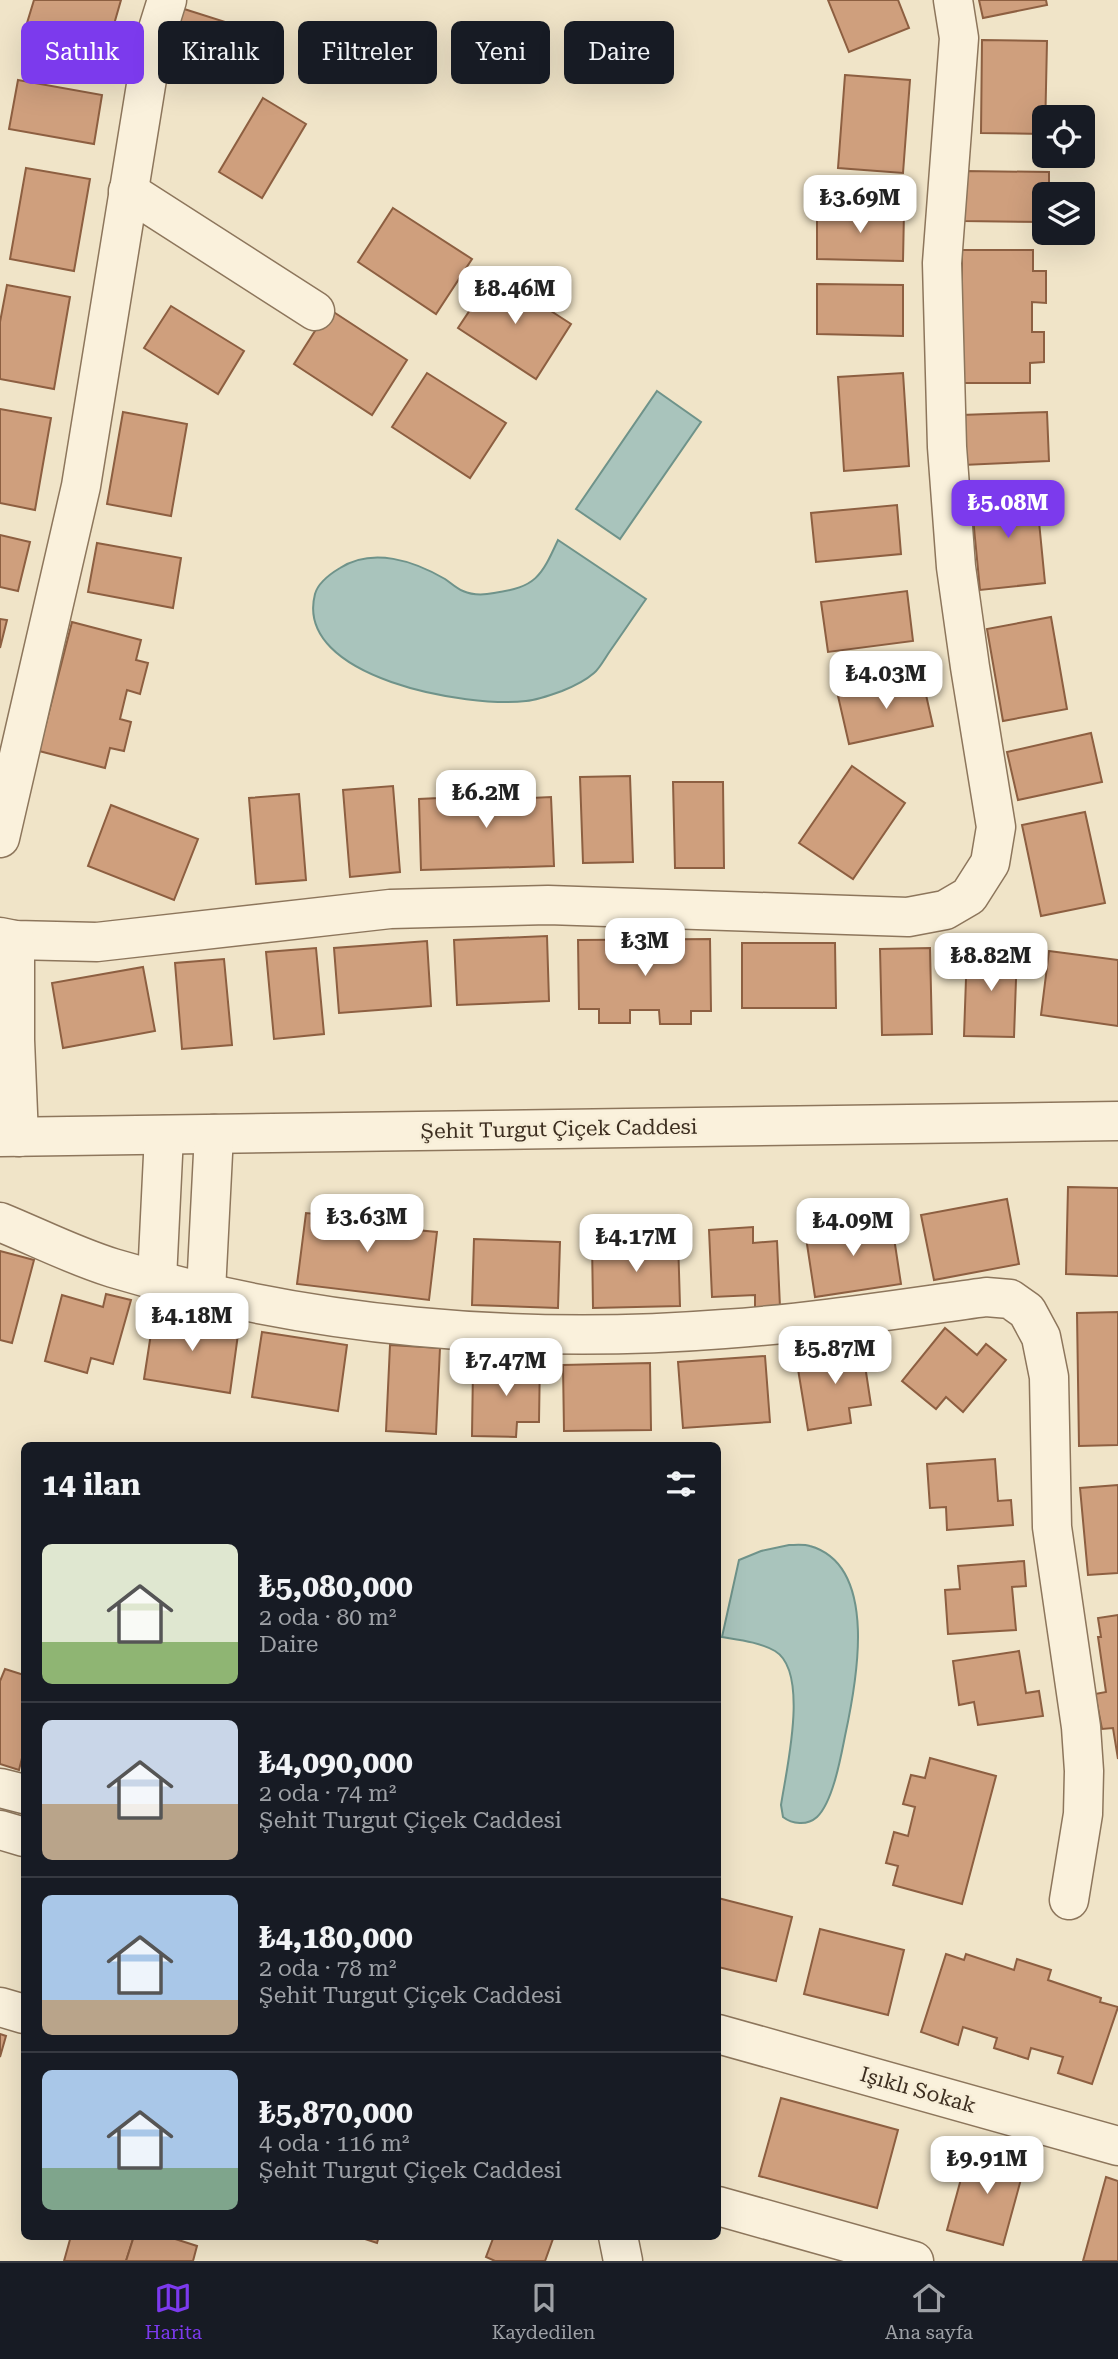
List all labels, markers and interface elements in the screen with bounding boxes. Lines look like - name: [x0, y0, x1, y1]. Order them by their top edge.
- chip: Satılık: [21, 21, 144, 84]
- chip: Kiralık: [158, 21, 284, 84]
- chip: Filtreler: [298, 21, 437, 84]
- chip: Yeni: [451, 21, 550, 84]
- chip: Daire: [564, 21, 674, 84]
- map controls: [1032, 105, 1095, 245]
- button: locate: [1032, 105, 1095, 168]
- pin: ₺3.69M: [803, 176, 917, 235]
- button: layers: [1032, 182, 1095, 245]
- text: ₺3.69M: [820, 184, 900, 211]
- pin: ₺8.46M: [458, 266, 572, 326]
- text: ₺8.46M: [475, 275, 555, 302]
- pin: ₺5.08M: [951, 480, 1065, 540]
- text: ₺5.08M: [968, 489, 1048, 516]
- pin: ₺4.03M: [829, 652, 943, 711]
- text: ₺4.03M: [846, 660, 926, 687]
- pin: ₺6.2M: [437, 770, 535, 830]
- text: ₺6.2M: [452, 779, 520, 806]
- pin: ₺3M: [611, 918, 679, 978]
- text: ₺3M: [621, 927, 669, 954]
- pin: ₺8.82M: [934, 934, 1048, 993]
- text: ₺8.82M: [951, 942, 1031, 969]
- street label: Şehit Turgut Çiçek Caddesi: [421, 1115, 698, 1143]
- pin: ₺3.63M: [310, 1194, 424, 1254]
- pin: ₺4.09M: [796, 1198, 910, 1258]
- text: ₺3.63M: [327, 1203, 407, 1230]
- text: ₺4.09M: [813, 1207, 893, 1234]
- pin: ₺4.17M: [579, 1214, 693, 1274]
- text: ₺4.17M: [596, 1223, 676, 1250]
- pin: ₺4.18M: [135, 1294, 249, 1353]
- text: ₺4.18M: [152, 1302, 232, 1329]
- pin: ₺5.87M: [778, 1326, 892, 1386]
- text: ₺5.87M: [795, 1335, 875, 1362]
- pin: ₺7.47M: [449, 1338, 563, 1398]
- text: ₺7.47M: [466, 1347, 546, 1374]
- icon: filters: [662, 1465, 700, 1503]
- text: 14 ilan: [42, 1467, 141, 1502]
- text: ₺5,080,000: [259, 1569, 413, 1604]
- icon: home: [98, 1572, 182, 1656]
- text: 2 oda · 80 m²: [259, 1604, 397, 1631]
- text: Daire: [259, 1631, 318, 1658]
- text: ₺4,090,000: [259, 1745, 413, 1780]
- icon: home: [98, 1748, 182, 1832]
- text: 2 oda · 74 m²: [259, 1780, 397, 1807]
- text: Şehit Turgut Çiçek Caddesi: [259, 1807, 562, 1834]
- text: ₺4,180,000: [259, 1920, 413, 1955]
- icon: home: [98, 1923, 182, 2007]
- text: 2 oda · 78 m²: [259, 1955, 397, 1982]
- text: Şehit Turgut Çiçek Caddesi: [259, 1982, 562, 2009]
- street label: Işıklı Sokak: [857, 2062, 979, 2118]
- text: ₺5,870,000: [259, 2095, 413, 2130]
- icon: home: [98, 2098, 182, 2182]
- text: 4 oda · 116 m²: [259, 2130, 409, 2157]
- pin: ₺9.91M: [930, 2136, 1044, 2196]
- text: ₺9.91M: [947, 2145, 1027, 2172]
- text: Şehit Turgut Çiçek Caddesi: [259, 2157, 562, 2184]
- tab: Harita: [145, 2279, 202, 2344]
- tab: Kaydedilen: [492, 2279, 595, 2344]
- tab: Ana sayfa: [885, 2279, 973, 2344]

